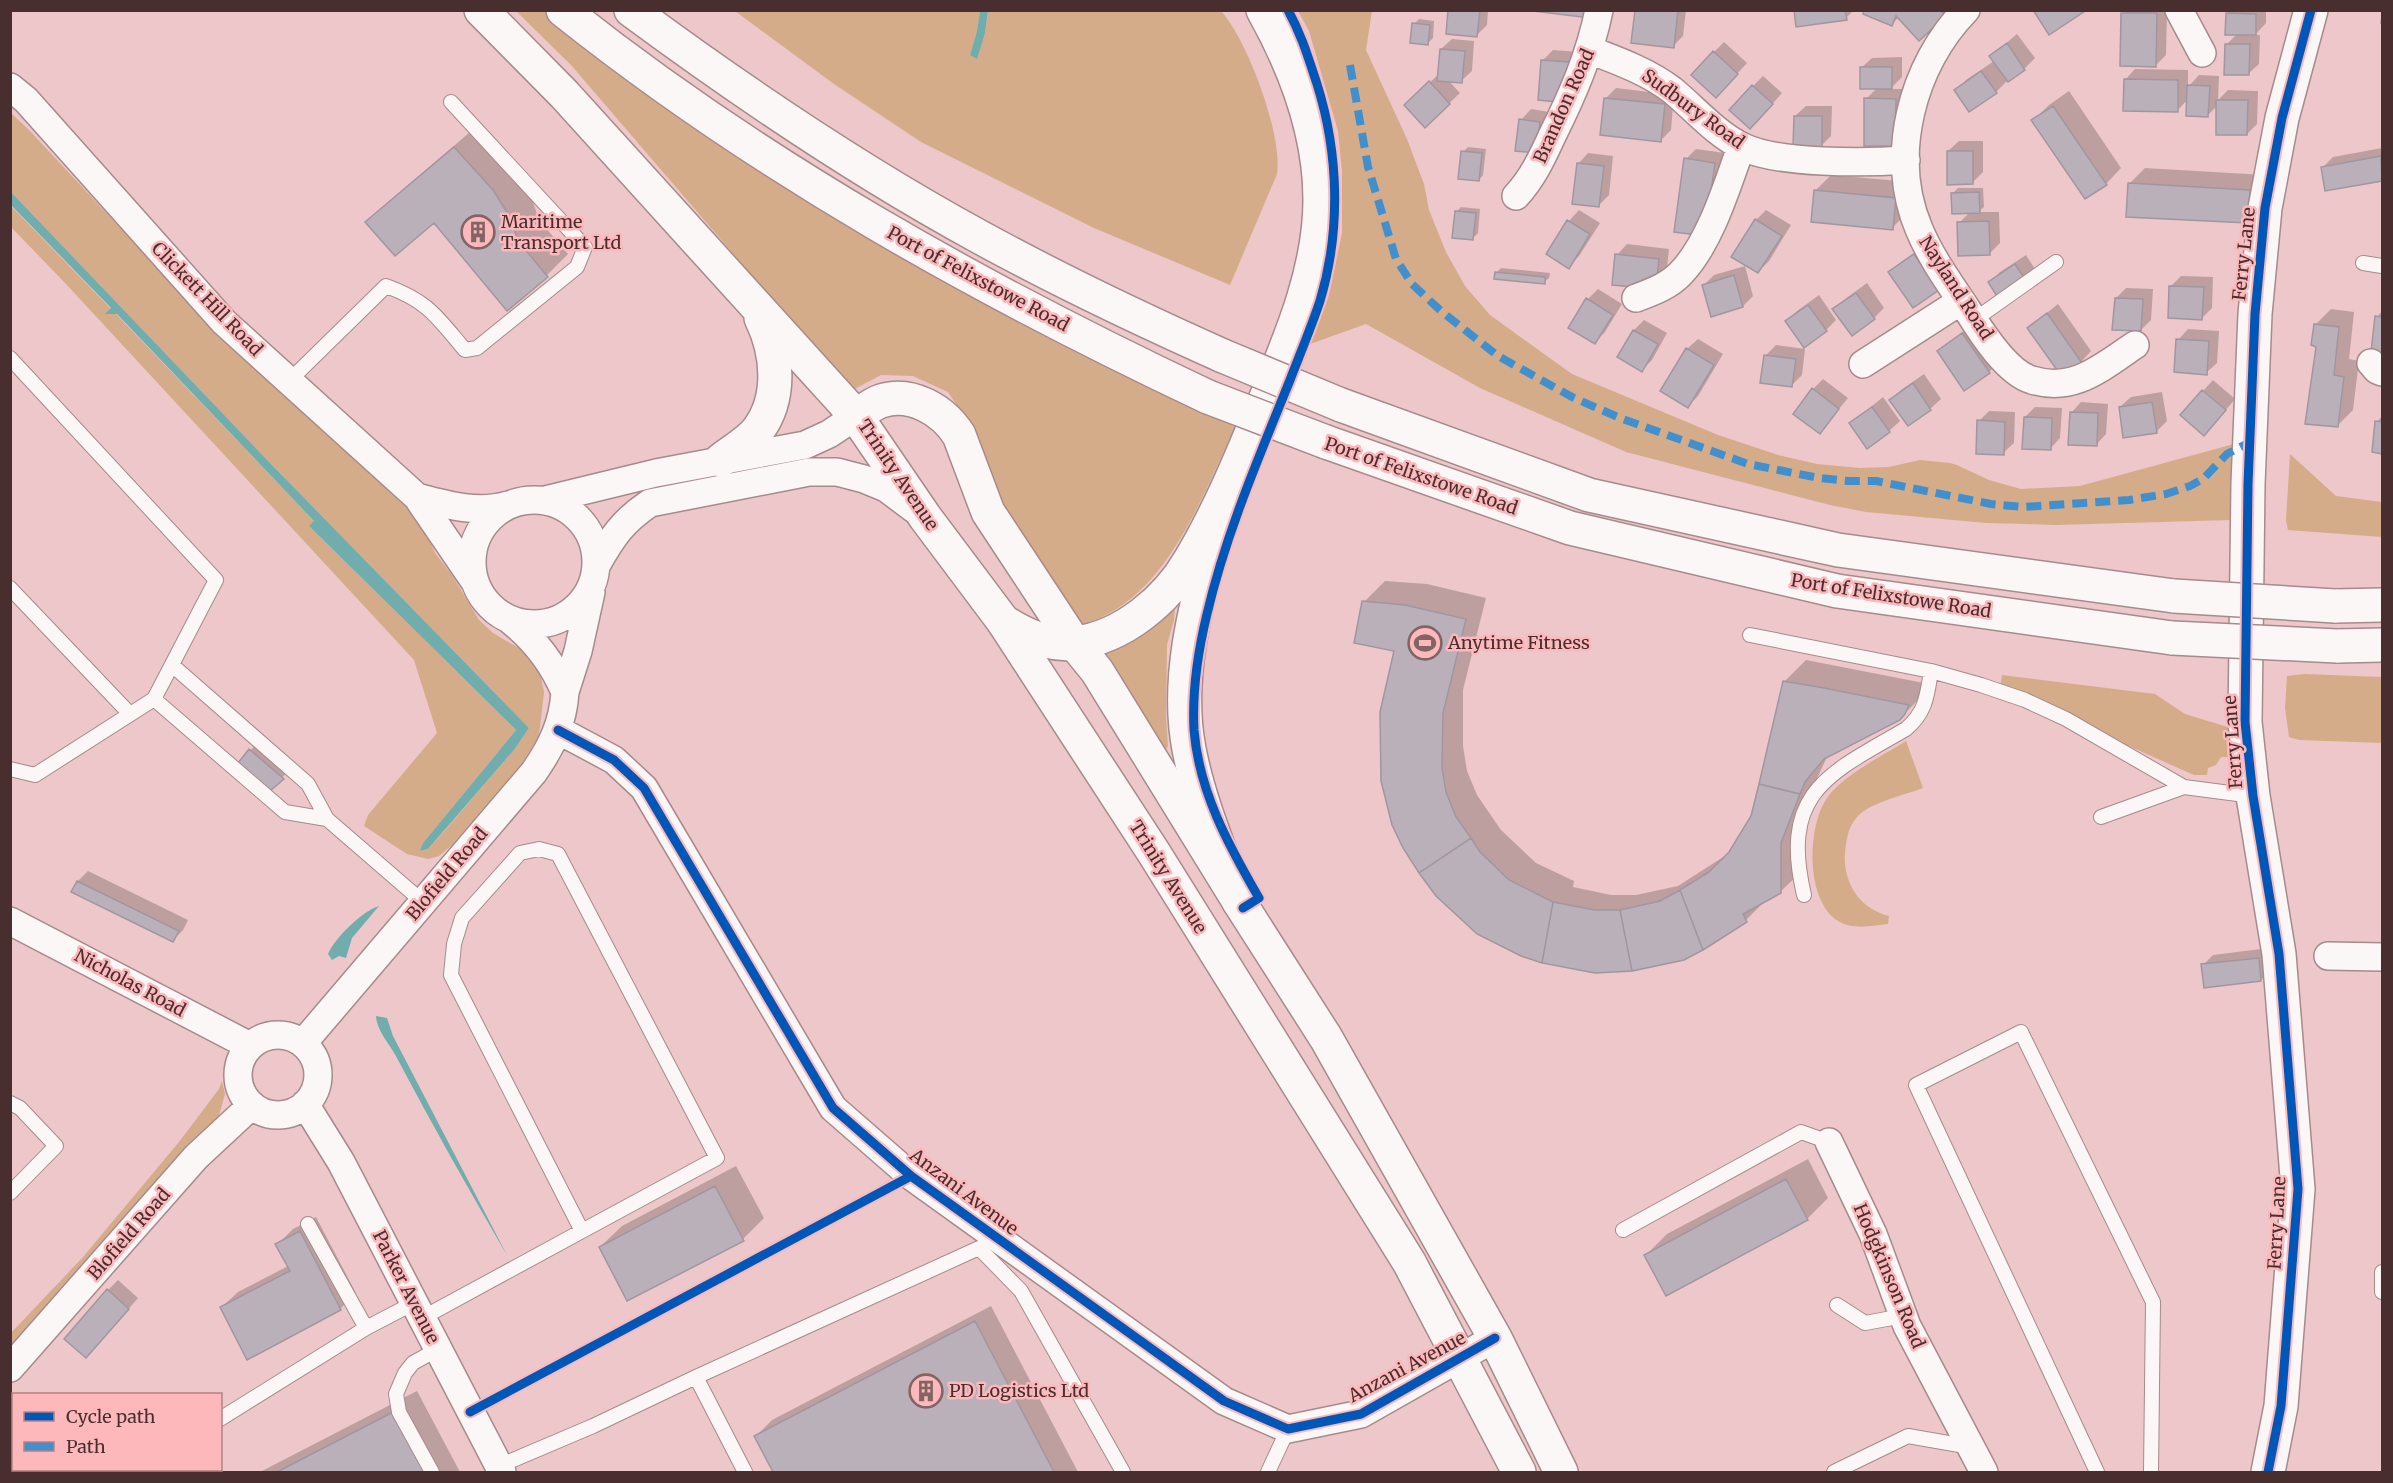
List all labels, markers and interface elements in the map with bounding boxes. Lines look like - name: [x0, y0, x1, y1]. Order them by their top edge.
- street label: Brandon Road: [1528, 45, 1599, 167]
- street label: Sudbury Road: [1637, 64, 1749, 154]
- street label: Ferry Lane: [2227, 206, 2260, 302]
- place label: Maritime Transport Ltd: [501, 210, 622, 254]
- building icon: Maritime Transport Ltd: [460, 214, 496, 250]
- street label: Port of Felixstowe Road: [883, 221, 1073, 336]
- street label: Nayland Road: [1914, 232, 1999, 344]
- street label: Clickett Hill Road: [147, 237, 268, 361]
- street label: Trinity Avenue: [853, 415, 944, 535]
- street label: Port of Felixstowe Road: [1322, 432, 1521, 519]
- street label: Port of Felixstowe Road: [1789, 568, 1993, 623]
- sports icon: Anytime Fitness: [1407, 625, 1443, 661]
- place label: Anytime Fitness: [1447, 631, 1590, 654]
- street label: Ferry Lane: [2218, 694, 2247, 790]
- street label: Trinity Avenue: [1125, 816, 1212, 937]
- street label: Blofield Road: [401, 822, 492, 925]
- street label: Nicholas Road: [71, 944, 190, 1022]
- street label: Anzani Avenue: [905, 1143, 1023, 1240]
- street label: Ferry Lane: [2263, 1176, 2290, 1270]
- street label: Blofield Road: [82, 1183, 175, 1284]
- street label: Hodgkinson Road: [1849, 1200, 1930, 1352]
- street label: Parker Avenue: [368, 1226, 445, 1347]
- street label: Anzani Avenue: [1343, 1326, 1469, 1408]
- building icon: PD Logistics Ltd: [908, 1373, 944, 1409]
- place label: PD Logistics Ltd: [949, 1379, 1089, 1402]
- legend: [12, 1393, 222, 1471]
- text: Cycle path: [66, 1405, 156, 1428]
- text: Path: [66, 1435, 106, 1458]

